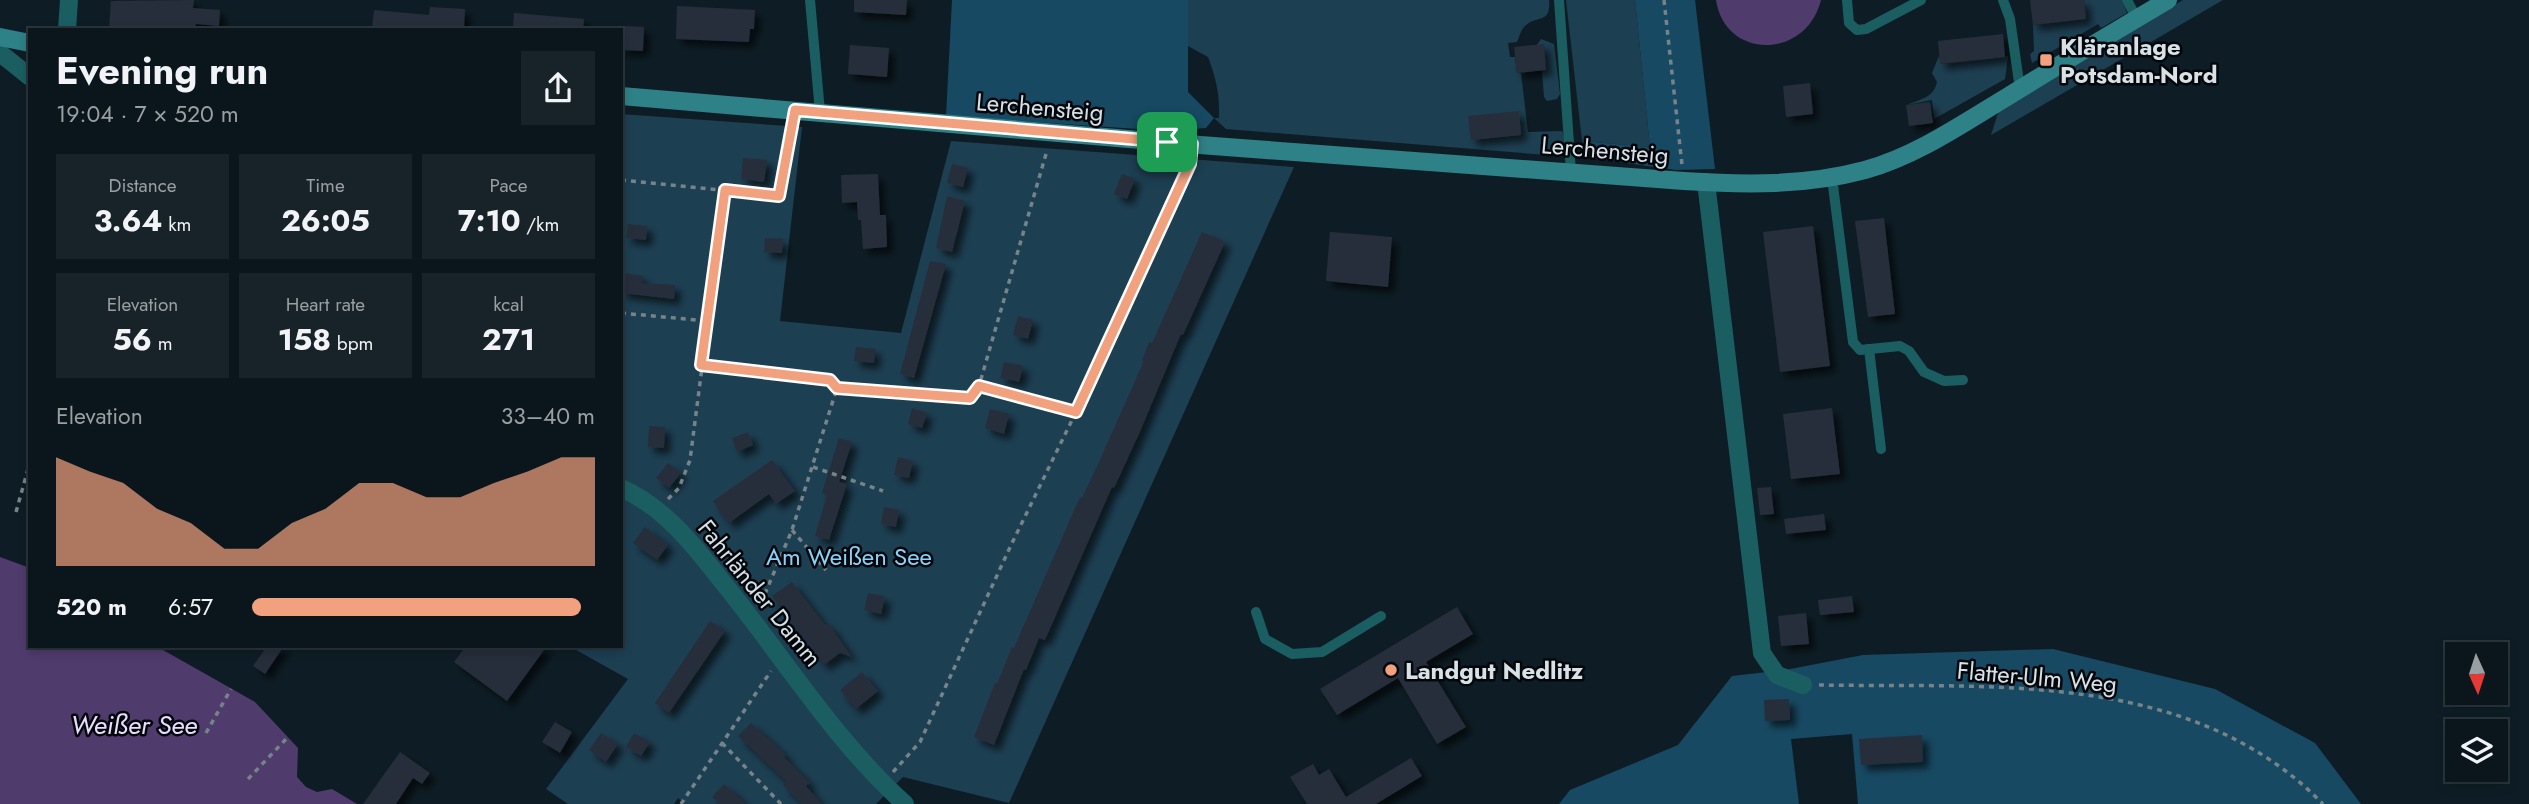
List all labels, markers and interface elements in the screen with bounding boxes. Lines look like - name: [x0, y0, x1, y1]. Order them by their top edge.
- place label: Kläranlage Potsdam-Nord: [2060, 29, 2218, 92]
- text: Evening run: [56, 43, 268, 98]
- button: share: [521, 51, 595, 125]
- marker: Kläranlage Potsdam-Nord: [2038, 52, 2054, 68]
- street label: Lerchensteig: [975, 84, 1105, 130]
- text: 19:04 · 7 × 520 m: [56, 97, 239, 131]
- pin: [1137, 112, 1197, 172]
- icon: arrive: [1148, 123, 1186, 161]
- street label: Lerchensteig: [1540, 127, 1670, 173]
- text: Distance: [108, 172, 177, 199]
- text: Time: [306, 172, 345, 199]
- text: Pace: [490, 172, 527, 199]
- text: 3.64: [94, 199, 162, 242]
- text: 26:05: [281, 199, 370, 242]
- text: 7:10: [458, 199, 521, 242]
- text: km: [162, 211, 191, 238]
- text: /km: [521, 211, 559, 238]
- text: Elevation: [107, 291, 178, 318]
- text: Heart rate: [286, 291, 365, 318]
- text: kcal: [493, 291, 524, 318]
- text: 56: [113, 318, 152, 361]
- text: 158: [278, 318, 331, 361]
- text: 271: [482, 318, 535, 361]
- text: m: [152, 330, 172, 357]
- text: bpm: [331, 330, 373, 357]
- text: Elevation: [56, 399, 143, 433]
- text: 33–40 m: [501, 399, 595, 433]
- street label: Fahrländer Damm: [690, 512, 830, 674]
- park label: Am Weißen See: [766, 539, 932, 574]
- text: 520 m: [56, 590, 127, 624]
- text: 6:57: [168, 590, 213, 624]
- north arrow: [2445, 642, 2508, 705]
- map controls: [2445, 642, 2508, 782]
- place label: Landgut Nedlitz: [1405, 653, 1584, 688]
- street label: Flatter-Ulm Weg: [1955, 653, 2119, 701]
- marker: Landgut Nedlitz: [1383, 662, 1399, 678]
- water label: Weißer See: [71, 706, 197, 744]
- button: layers: [2445, 719, 2508, 782]

